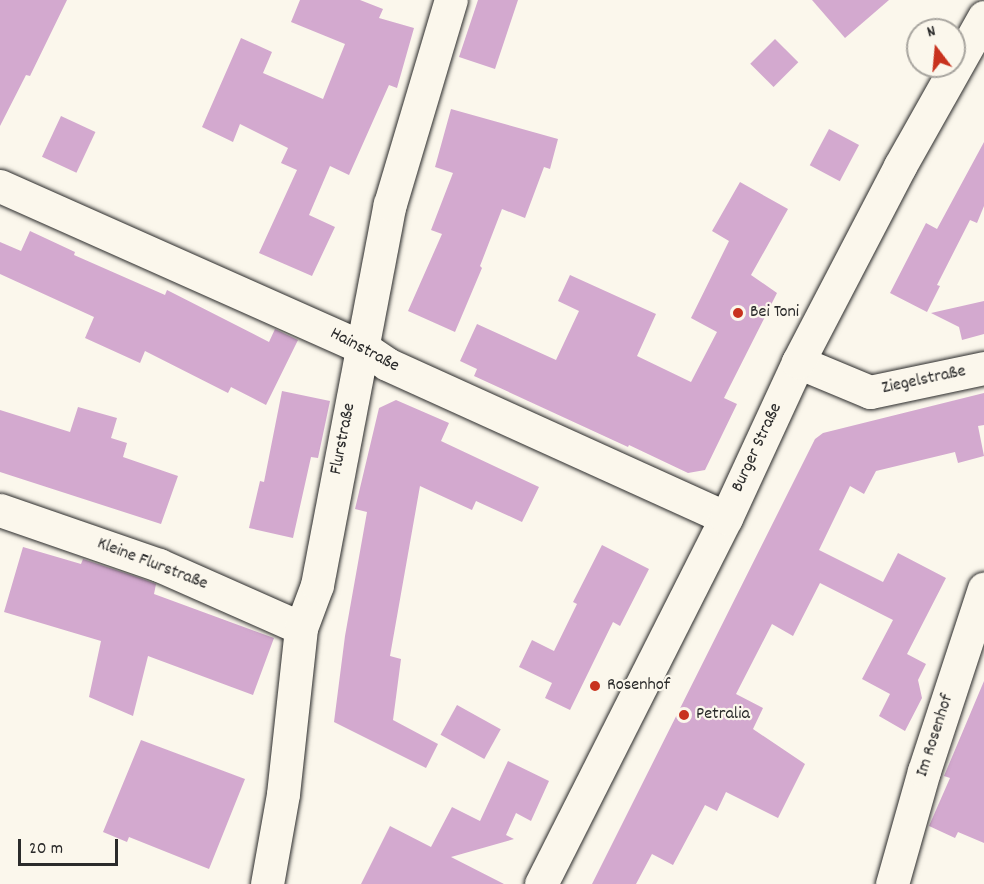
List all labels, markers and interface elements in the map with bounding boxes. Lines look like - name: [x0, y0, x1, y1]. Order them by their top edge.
- north arrow: [906, 18, 966, 78]
- text: N: [924, 20, 938, 44]
- place label: Bei Toni: [750, 302, 799, 324]
- marker: Bei Toni: [731, 306, 745, 320]
- street label: Hainstraße: [326, 324, 402, 378]
- street label: Ziegelstraße: [880, 362, 968, 400]
- street label: Burger Straße: [728, 400, 788, 496]
- street label: Flurstraße: [326, 401, 362, 477]
- street label: Kleine Flurstraße: [94, 534, 210, 596]
- place label: Rosenhof: [607, 675, 670, 697]
- marker: Rosenhof: [588, 679, 602, 693]
- street label: Im Rosenhof: [913, 692, 959, 780]
- place label: Petralia: [696, 704, 750, 726]
- marker: Petralia: [677, 708, 691, 722]
- scale bar: [21, 827, 122, 865]
- text: 20 m: [29, 837, 63, 862]

